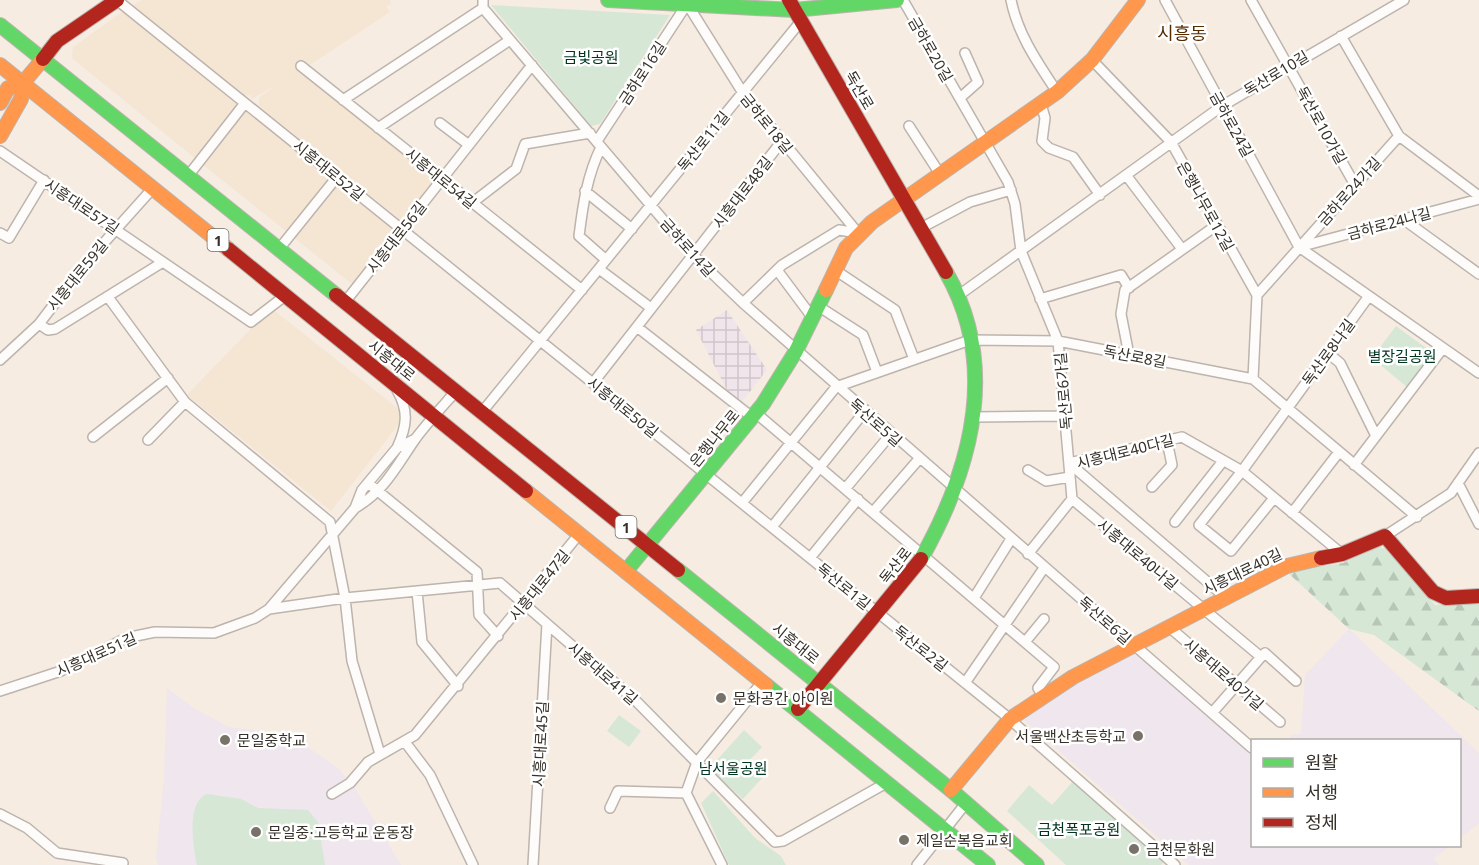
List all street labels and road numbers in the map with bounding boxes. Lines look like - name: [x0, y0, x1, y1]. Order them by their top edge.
- street label: 금하로20길: [904, 13, 958, 85]
- street label: 금하로16길: [614, 37, 670, 109]
- street label: 독산로10길: [1240, 46, 1312, 100]
- street label: 독산로: [841, 67, 879, 113]
- street label: 독산로10가길: [1292, 82, 1352, 168]
- street label: 금하로24길: [1206, 88, 1258, 160]
- street label: 금하로18길: [736, 89, 798, 157]
- street label: 독산로11길: [672, 107, 734, 175]
- street label: 시흥대로52길: [289, 135, 369, 205]
- street label: 시흥대로54길: [401, 143, 481, 213]
- street label: 시흥대로48길: [708, 152, 776, 232]
- street label: 금하로24가길: [1313, 152, 1385, 230]
- street label: 은행나무로12길: [1173, 157, 1239, 255]
- street label: 시흥대로57길: [41, 174, 123, 238]
- street label: 시흥대로56길: [362, 197, 430, 277]
- street label: 금하로24나길: [1345, 202, 1433, 244]
- street label: 금하로14길: [656, 213, 720, 281]
- road number: 1: [208, 229, 228, 251]
- street label: 시흥대로59길: [42, 235, 112, 315]
- street label: 독산로8나길: [1297, 315, 1359, 389]
- street label: 시흥대로: [364, 335, 420, 385]
- street label: 독산로8길: [1102, 340, 1168, 372]
- street label: 독산로6가길: [1050, 351, 1076, 431]
- street label: 시흥대로50길: [583, 372, 663, 442]
- street label: 독산로5길: [845, 394, 907, 450]
- street label: 은행나무로: [685, 405, 743, 471]
- street label: 시흥대로40다길: [1074, 429, 1176, 473]
- street label: 시흥대로40나길: [1093, 514, 1183, 594]
- road number: 1: [616, 516, 636, 538]
- street label: 독산로: [874, 543, 916, 587]
- street label: 시흥대로40길: [1199, 543, 1285, 599]
- street label: 시흥대로47길: [504, 545, 574, 625]
- street label: 독산로1길: [813, 558, 875, 614]
- street label: 독산로6길: [1074, 592, 1136, 648]
- street label: 시흥대로: [768, 618, 824, 668]
- street label: 독산로2길: [890, 620, 952, 676]
- street label: 시흥대로51길: [53, 627, 139, 681]
- street label: 시흥대로40가길: [1180, 634, 1268, 714]
- street label: 시흥대로41길: [564, 637, 642, 709]
- street label: 시흥대로45길: [528, 700, 552, 788]

